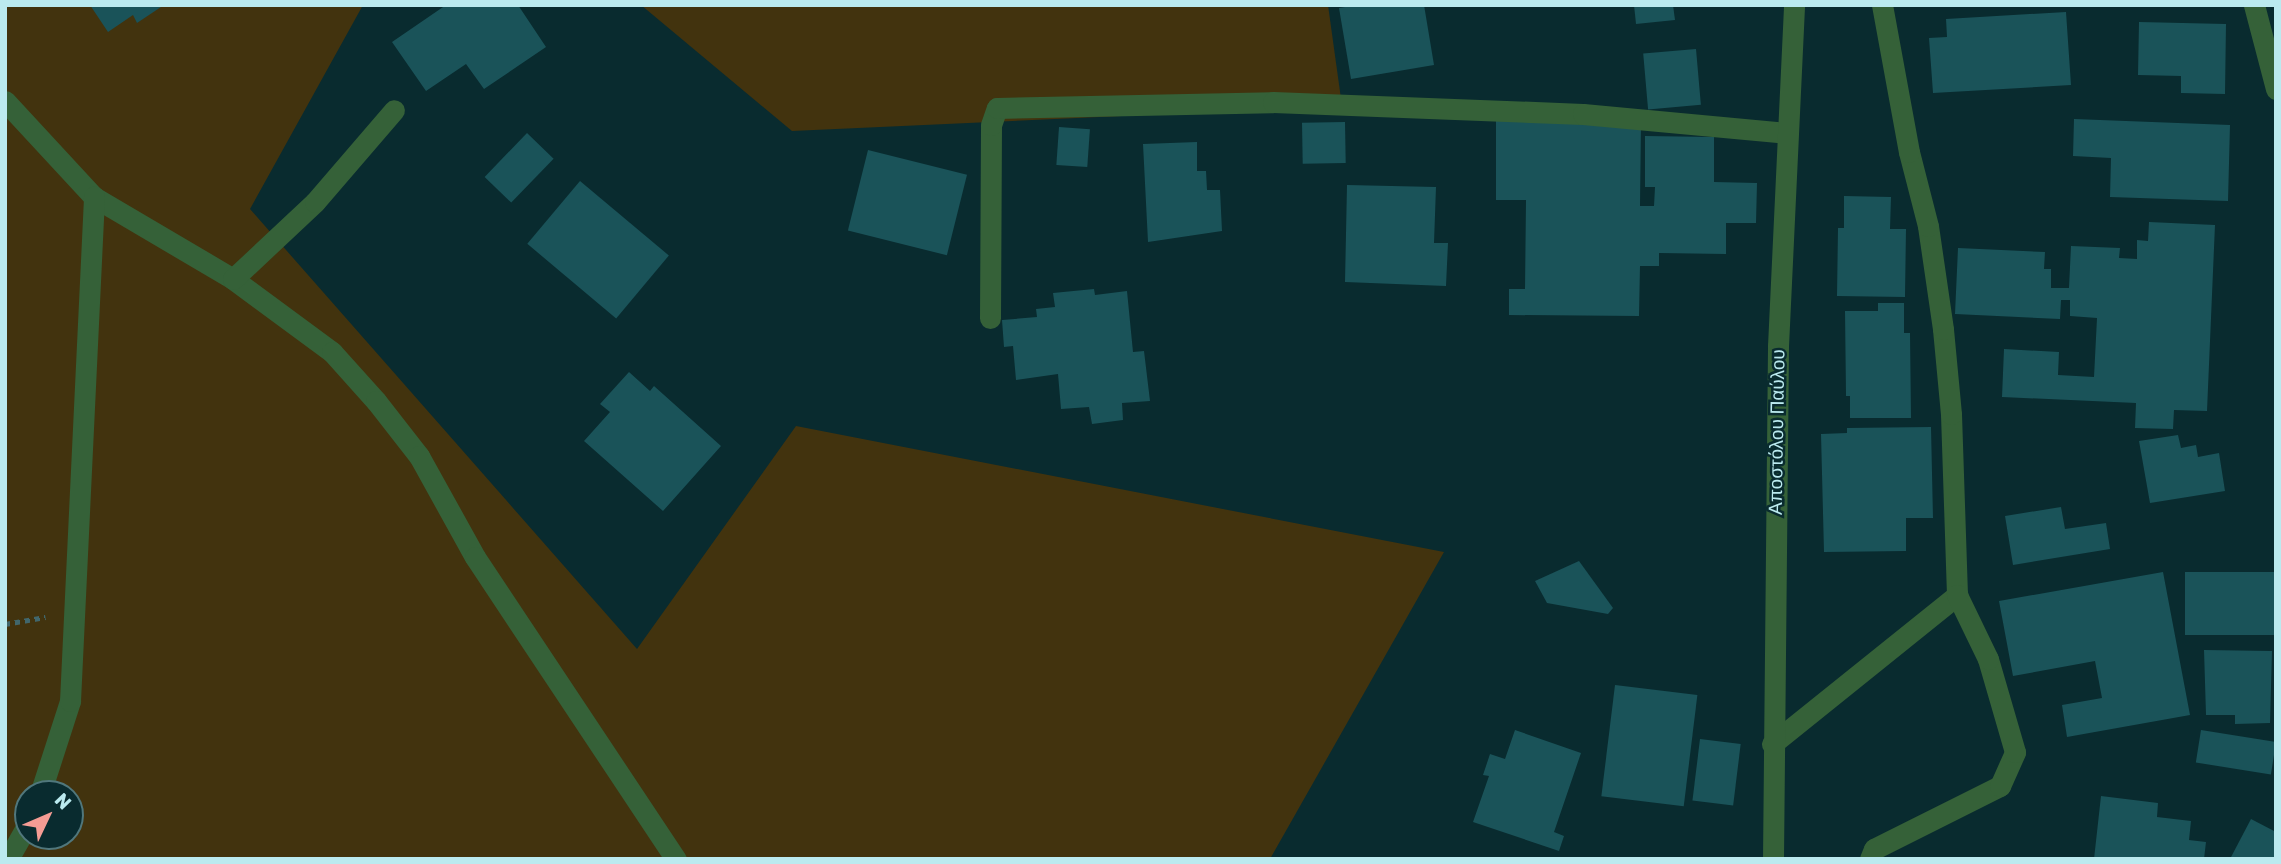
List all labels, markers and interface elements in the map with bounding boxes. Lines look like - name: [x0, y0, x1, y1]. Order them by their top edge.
- street label: Αποστόλου Παύλου: [1764, 349, 1790, 515]
- north arrow: [14, 780, 84, 850]
- text: N: [50, 789, 76, 814]

